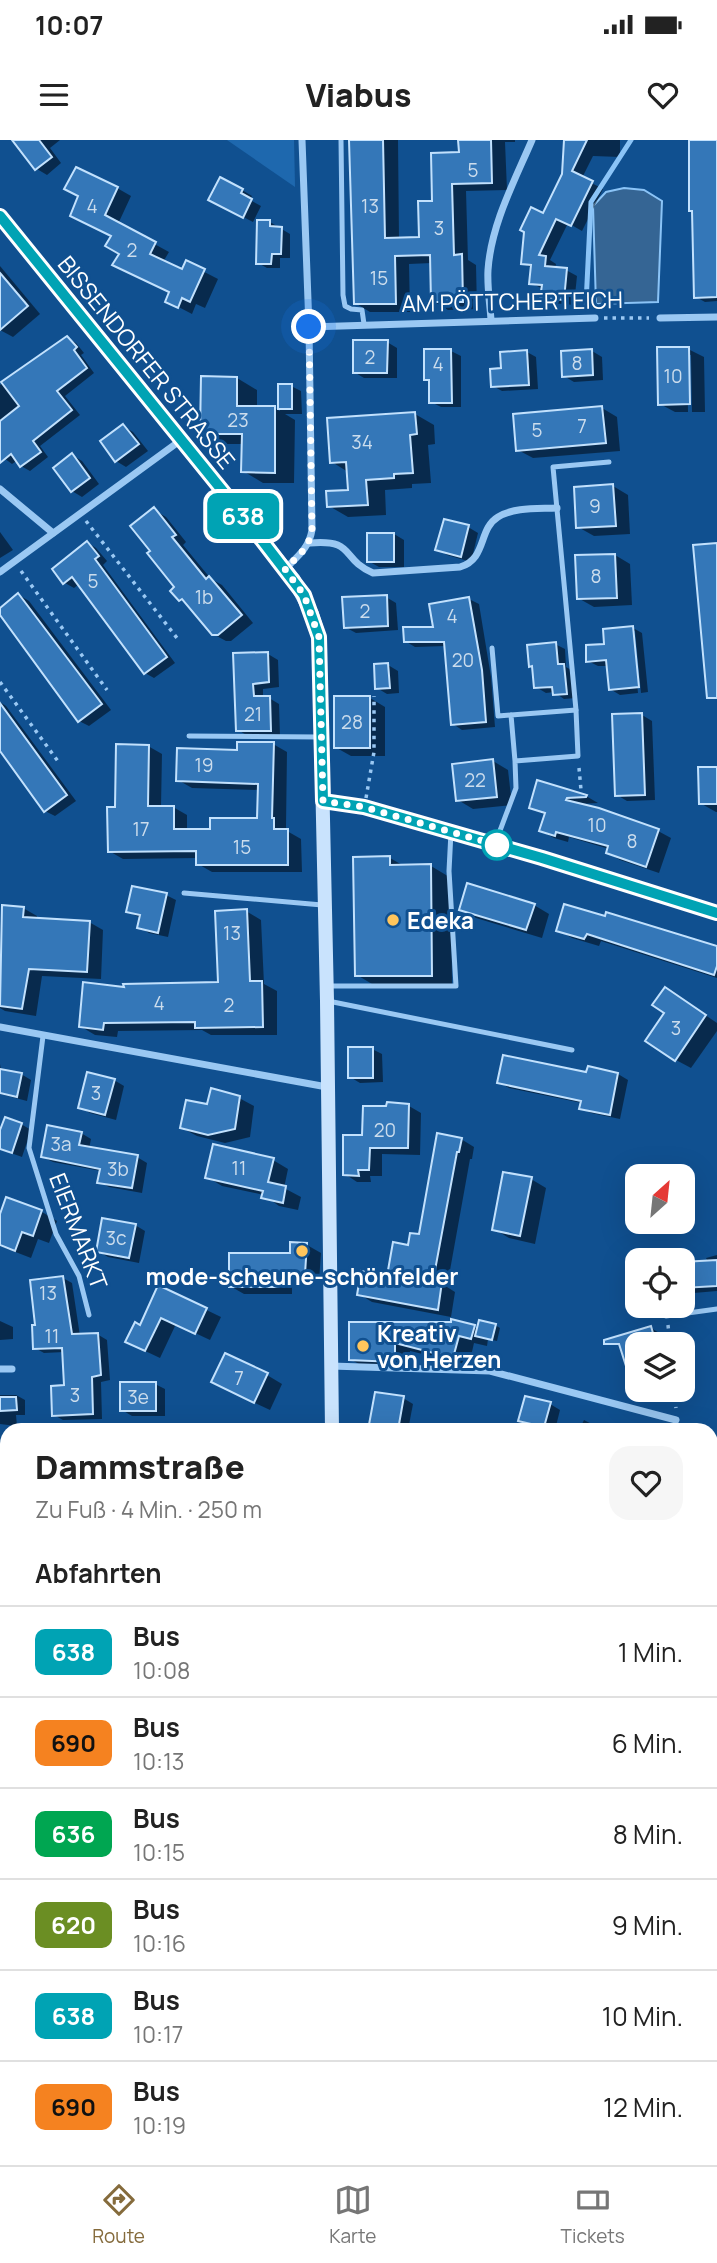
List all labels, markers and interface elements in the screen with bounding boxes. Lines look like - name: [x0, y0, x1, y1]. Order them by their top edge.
- text: 10:07: [35, 7, 103, 43]
- text: Viabus: [305, 73, 412, 117]
- icon: menu: [35, 76, 73, 114]
- icon: heart: [644, 76, 682, 114]
- house number: 5: [468, 157, 479, 183]
- house number: 4: [86, 193, 98, 219]
- house number: 13: [361, 193, 379, 219]
- house number: 3: [434, 215, 444, 241]
- house number: 2: [127, 237, 137, 263]
- street label: BISSENDORFER STRASSE: [51, 249, 243, 475]
- house number: 15: [370, 265, 388, 291]
- street label: AM PÖTTCHERTEICH: [401, 283, 623, 319]
- your location: [291, 309, 326, 344]
- house number: 2: [365, 344, 375, 370]
- house number: 8: [571, 350, 583, 376]
- house number: 4: [432, 351, 444, 377]
- house number: 10: [663, 363, 683, 389]
- house number: 23: [227, 407, 249, 433]
- house number: 7: [577, 413, 587, 439]
- house number: 5: [532, 417, 543, 443]
- house number: 34: [351, 429, 373, 455]
- line badge: 638: [203, 493, 283, 539]
- house number: 9: [589, 493, 601, 519]
- text: 638: [221, 499, 265, 532]
- house number: 8: [590, 563, 602, 589]
- house number: 5: [88, 568, 99, 594]
- house number: 1b: [195, 584, 213, 610]
- house number: 2: [360, 598, 370, 624]
- house number: 4: [446, 603, 458, 629]
- house number: 20: [452, 647, 474, 673]
- house number: 21: [244, 701, 262, 727]
- house number: 28: [341, 709, 363, 735]
- house number: 19: [194, 752, 214, 778]
- house number: 22: [464, 767, 486, 793]
- house number: 10: [587, 812, 607, 838]
- house number: 17: [133, 816, 149, 842]
- house number: 8: [626, 828, 638, 854]
- unlabelled marker: [482, 830, 512, 860]
- house number: 15: [233, 834, 251, 860]
- place label: Edeka: [407, 904, 474, 936]
- marker: Edeka: [385, 912, 401, 928]
- house number: 13: [223, 920, 241, 946]
- house number: 4: [153, 990, 165, 1016]
- house number: 2: [224, 992, 234, 1018]
- house number: 3: [671, 1015, 681, 1041]
- house number: 3: [91, 1080, 101, 1106]
- house number: 20: [374, 1117, 396, 1143]
- house number: 3a: [50, 1131, 72, 1157]
- house number: 11: [232, 1155, 246, 1181]
- house number: 3b: [107, 1156, 129, 1182]
- north arrow: [625, 1164, 695, 1234]
- map controls: [625, 1164, 695, 1402]
- street label: EIERMARKT: [42, 1168, 116, 1294]
- house number: 3c: [105, 1225, 127, 1251]
- marker: mode-scheune-schönfelder: [294, 1243, 310, 1259]
- button: locate: [625, 1248, 695, 1318]
- place label: mode-scheune-schönfelder: [146, 1260, 458, 1292]
- house number: 13: [39, 1280, 57, 1306]
- place label: Kreativ von Herzen: [377, 1317, 501, 1375]
- house number: 11: [45, 1323, 59, 1349]
- button: layers: [625, 1332, 695, 1402]
- marker: Kreativ von Herzen: [355, 1338, 371, 1354]
- house number: 7: [234, 1365, 244, 1391]
- house number: 3: [70, 1382, 80, 1408]
- house number: 3e: [127, 1384, 149, 1410]
- text: Dammstraße: [35, 1444, 245, 1489]
- button: heart: [609, 1446, 683, 1520]
- text: Zu Fuß · 4 Min. · 250 m: [35, 1493, 262, 1525]
- text: Abfahrten: [35, 1555, 162, 1591]
- text: Bus: [133, 1618, 180, 1654]
- text: 1 Min.: [618, 1634, 683, 1670]
- text: 638: [52, 1635, 95, 1668]
- text: 10:08: [133, 1654, 190, 1686]
- text: Bus: [133, 1709, 180, 1745]
- text: 6 Min.: [612, 1725, 683, 1761]
- text: 690: [51, 1726, 96, 1759]
- text: 10:13: [133, 1745, 185, 1777]
- text: Bus: [133, 1800, 180, 1836]
- text: 8 Min.: [613, 1816, 683, 1852]
- text: 636: [52, 1817, 95, 1850]
- text: 10:15: [133, 1836, 185, 1868]
- text: Bus: [133, 1891, 180, 1927]
- text: 9 Min.: [612, 1907, 683, 1943]
- text: 620: [51, 1908, 96, 1941]
- text: 10:16: [133, 1927, 186, 1959]
- text: Bus: [133, 1982, 180, 2018]
- text: 10 Min.: [602, 1998, 683, 2034]
- text: 638: [52, 1999, 95, 2032]
- text: 10:17: [133, 2018, 183, 2050]
- text: Bus: [133, 2073, 180, 2109]
- text: 12 Min.: [603, 2089, 683, 2125]
- text: 690: [51, 2090, 96, 2123]
- text: 10:19: [133, 2109, 186, 2141]
- tab: Route: [92, 2181, 145, 2249]
- tab: Karte: [329, 2181, 376, 2249]
- tab: Tickets: [561, 2181, 625, 2249]

